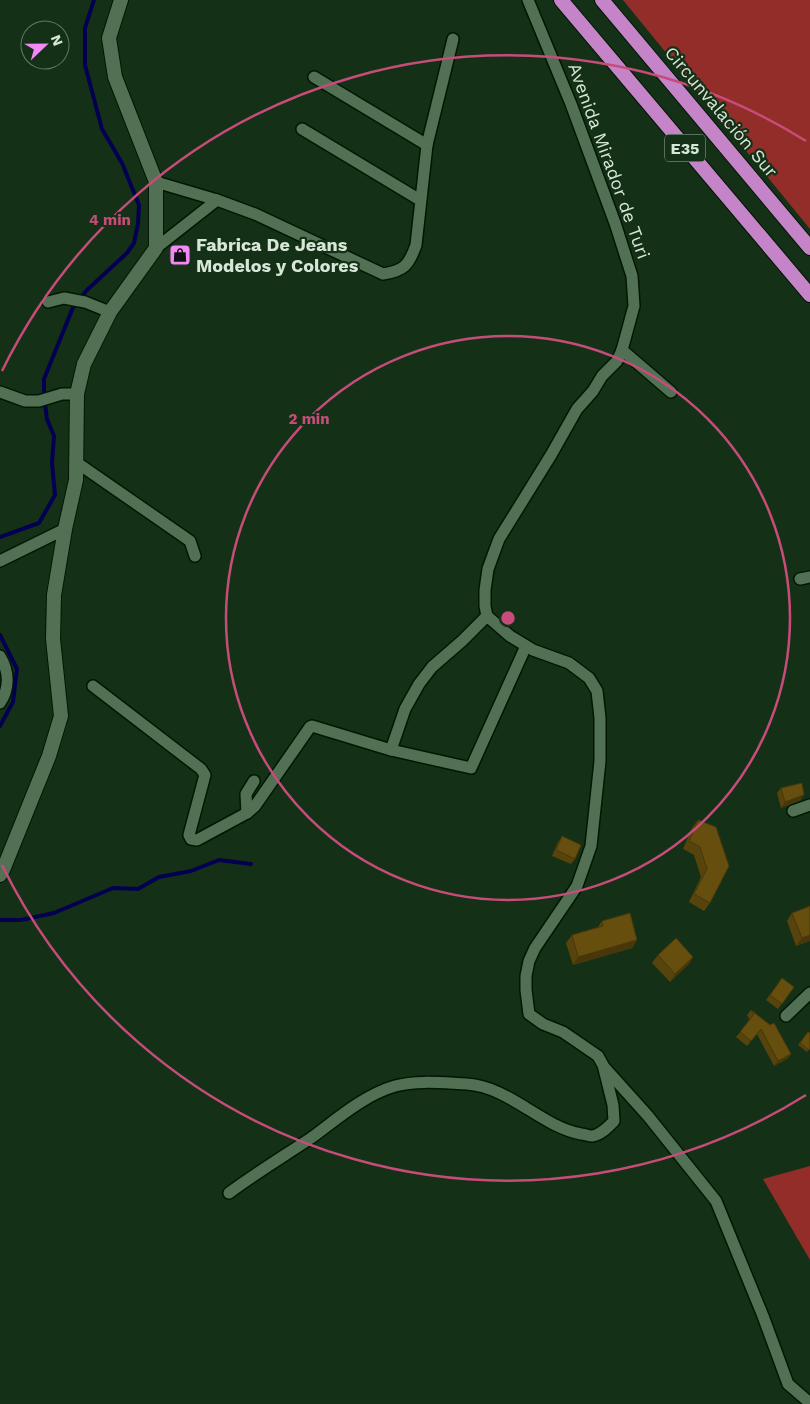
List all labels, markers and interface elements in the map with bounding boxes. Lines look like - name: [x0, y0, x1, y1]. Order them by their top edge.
- north arrow: [20, 20, 70, 70]
- text: N: [48, 32, 66, 48]
- street label: Circunvalación Sur: [661, 42, 782, 181]
- street label: Avenida Mirador de Turi: [564, 60, 655, 262]
- road number: E35: [665, 134, 705, 162]
- text: 4 min: [89, 211, 131, 229]
- place label: Fabrica De Jeans Modelos y Colores: [196, 234, 359, 276]
- shop icon: Fabrica De Jeans Modelos y Colores: [168, 243, 192, 267]
- text: 2 min: [288, 410, 330, 428]
- centre of rings: [499, 609, 517, 627]

